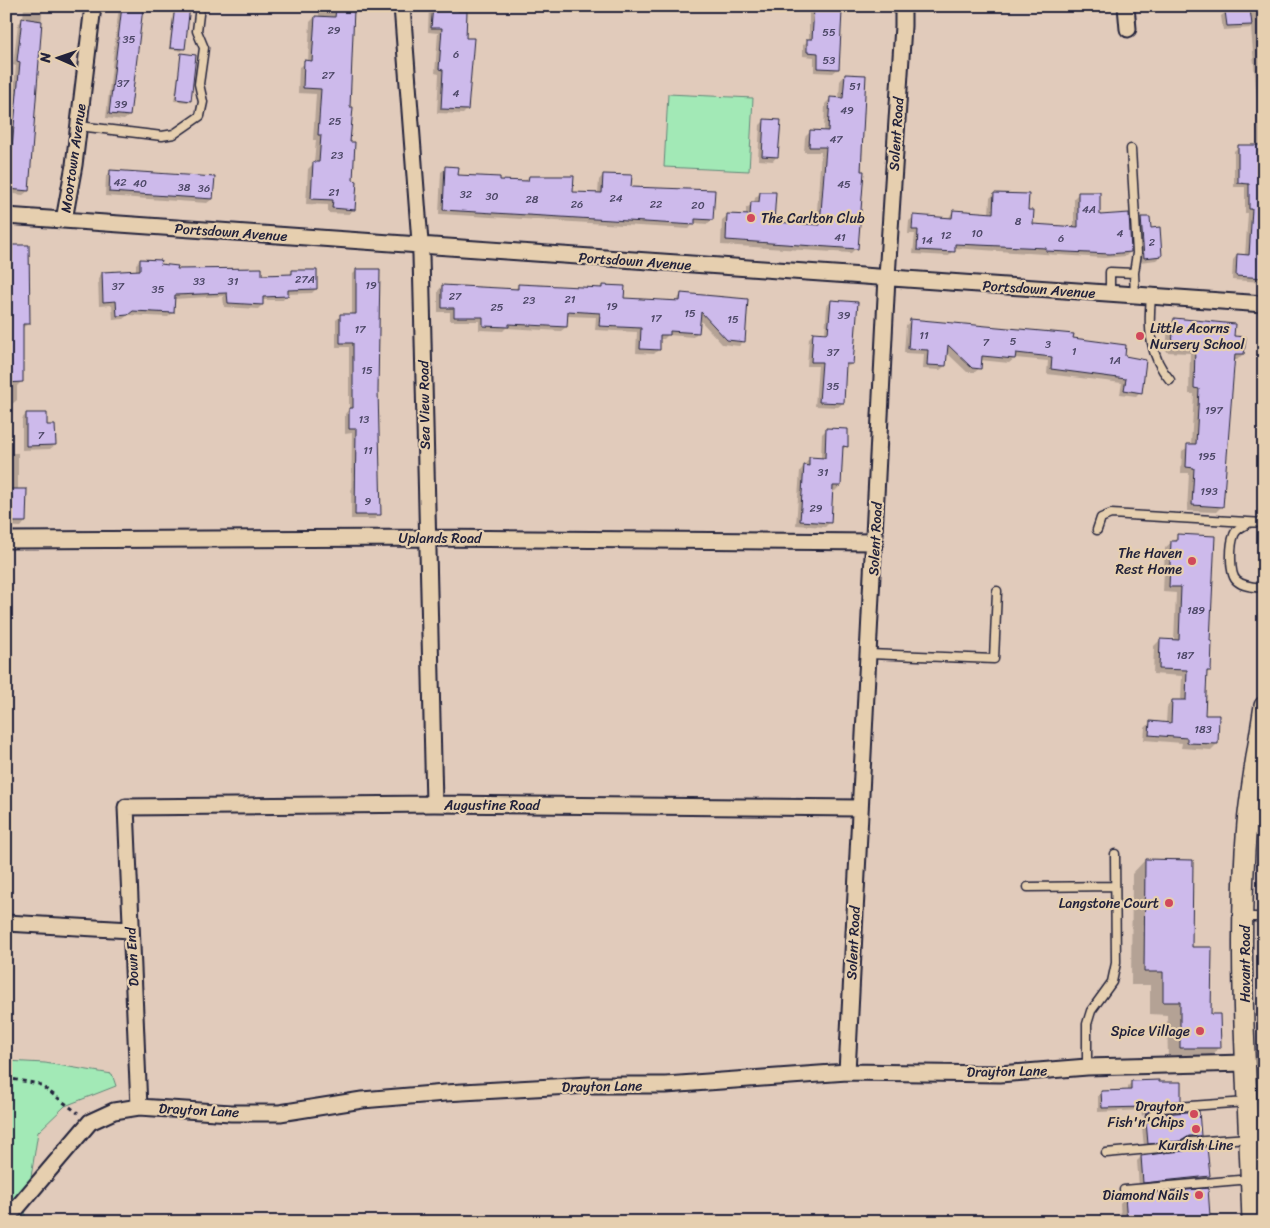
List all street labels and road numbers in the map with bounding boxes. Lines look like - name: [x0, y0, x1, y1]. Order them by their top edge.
- street label: Solent Road: [881, 95, 912, 172]
- street label: Moortown Avenue: [53, 102, 94, 214]
- street label: Portsdown Avenue: [174, 216, 288, 249]
- street label: Portsdown Avenue: [578, 245, 692, 278]
- street label: Portsdown Avenue: [982, 273, 1096, 306]
- street label: Sea View Road: [411, 359, 438, 450]
- street label: Solent Road: [861, 500, 890, 577]
- street label: Uplands Road: [399, 526, 483, 551]
- street label: Augustine Road: [443, 793, 541, 818]
- street label: Solent Road: [839, 904, 868, 981]
- street label: Havant Road: [1233, 924, 1258, 1003]
- street label: Down End: [118, 925, 147, 987]
- street label: Drayton Lane: [966, 1058, 1048, 1085]
- street label: Drayton Lane: [561, 1073, 643, 1100]
- street label: Drayton Lane: [158, 1096, 240, 1125]

